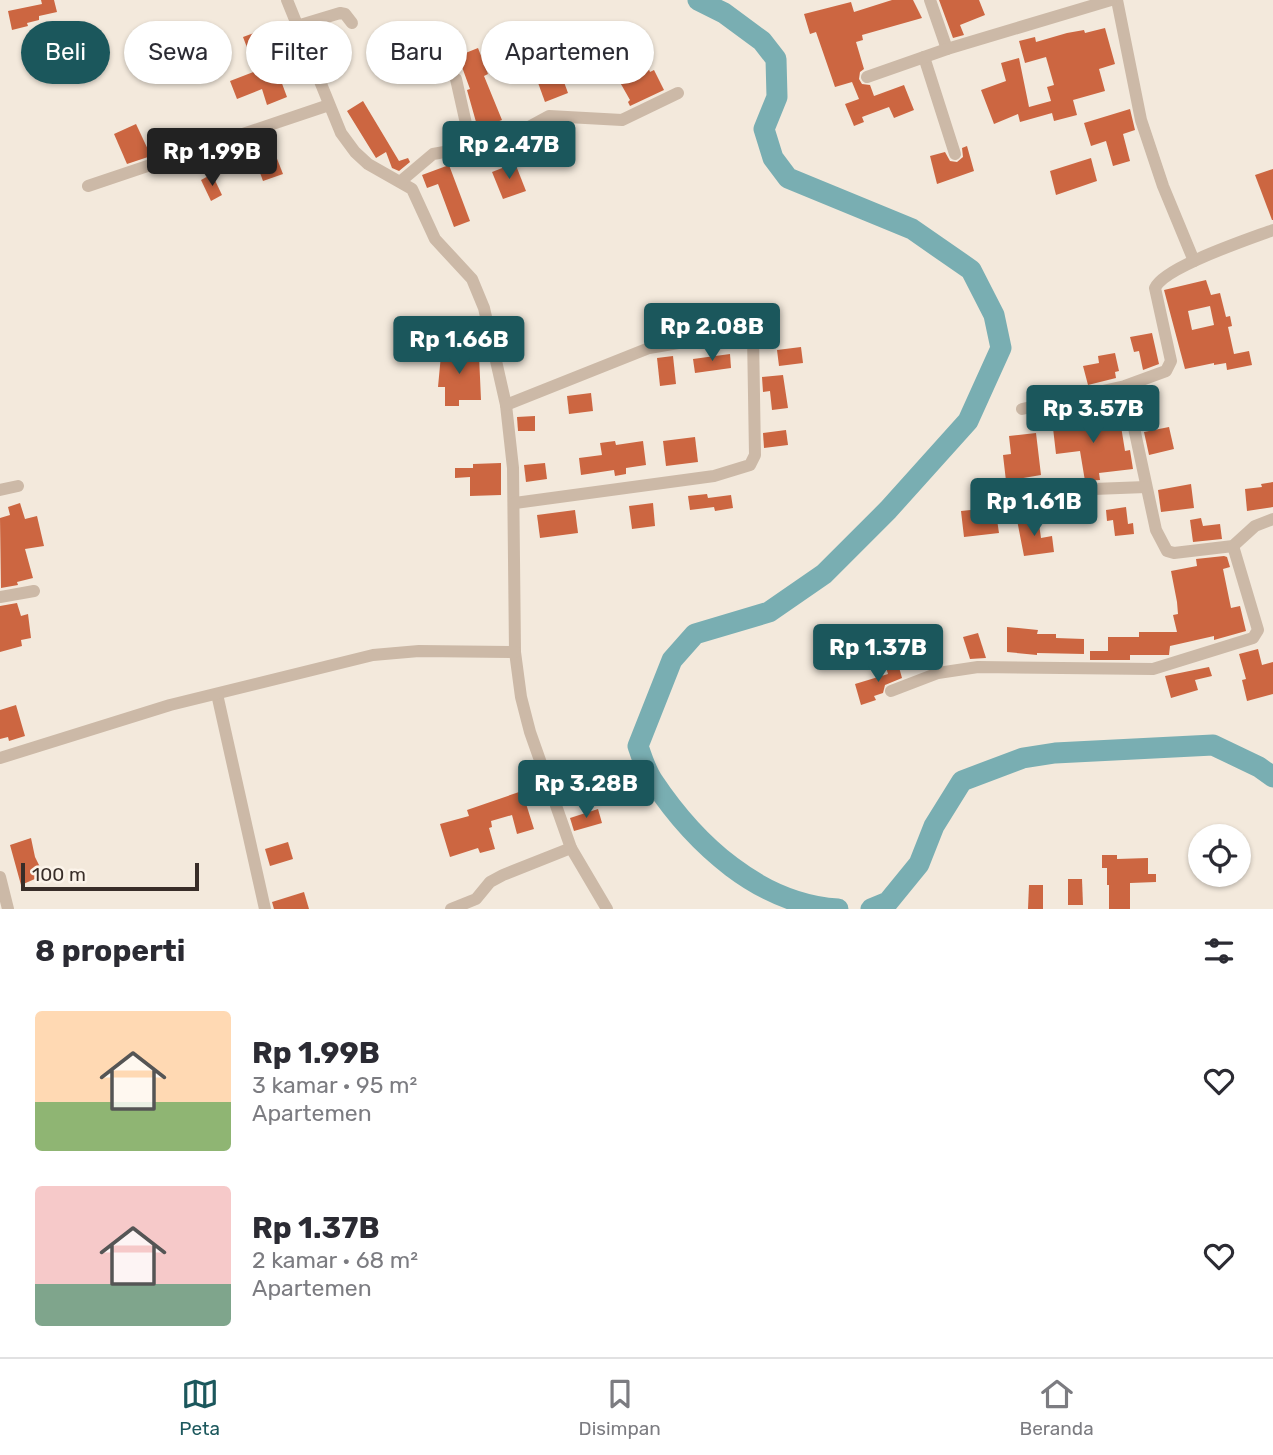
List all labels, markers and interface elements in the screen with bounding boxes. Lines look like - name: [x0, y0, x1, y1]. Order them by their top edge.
- chip: Beli: [21, 21, 110, 84]
- chip: Sewa: [124, 21, 232, 84]
- chip: Filter: [246, 21, 352, 84]
- chip: Baru: [366, 21, 467, 84]
- chip: Apartemen: [481, 21, 654, 84]
- pin: Rp 2.47B: [437, 122, 581, 181]
- pin: Rp 1.99B: [140, 128, 284, 188]
- text: Rp 2.47B: [458, 130, 560, 158]
- text: Rp 1.99B: [163, 137, 261, 165]
- pin: Rp 2.08B: [640, 304, 784, 363]
- text: Rp 2.08B: [660, 312, 764, 340]
- pin: Rp 1.66B: [387, 316, 531, 376]
- text: Rp 1.66B: [409, 325, 509, 353]
- pin: Rp 3.57B: [1021, 386, 1165, 445]
- text: Rp 3.57B: [1042, 394, 1144, 422]
- pin: Rp 1.61B: [962, 478, 1106, 538]
- text: Rp 1.61B: [986, 487, 1082, 515]
- pin: Rp 1.37B: [806, 624, 950, 684]
- text: Rp 1.37B: [829, 633, 927, 661]
- pin: Rp 3.28B: [514, 760, 658, 820]
- text: Rp 3.28B: [534, 769, 638, 797]
- map controls: [1188, 824, 1251, 887]
- button: locate: [1188, 824, 1251, 887]
- scale bar: [21, 860, 200, 892]
- text: 100 m: [32, 863, 86, 886]
- icon: filters: [1200, 932, 1238, 970]
- text: 8 properti: [35, 933, 185, 969]
- text: Rp 1.99B: [252, 1035, 380, 1071]
- icon: home: [91, 1039, 175, 1123]
- icon: heart: [1200, 1062, 1238, 1100]
- text: 3 kamar · 95 m²: [252, 1071, 417, 1099]
- text: Apartemen: [252, 1099, 372, 1127]
- text: Rp 1.37B: [252, 1210, 380, 1246]
- icon: home: [91, 1214, 175, 1298]
- icon: heart: [1200, 1237, 1238, 1275]
- text: 2 kamar · 68 m²: [252, 1246, 418, 1274]
- text: Apartemen: [252, 1274, 372, 1302]
- tab: Peta: [179, 1375, 220, 1440]
- tab: Disimpan: [579, 1375, 661, 1440]
- tab: Beranda: [1019, 1375, 1094, 1440]

